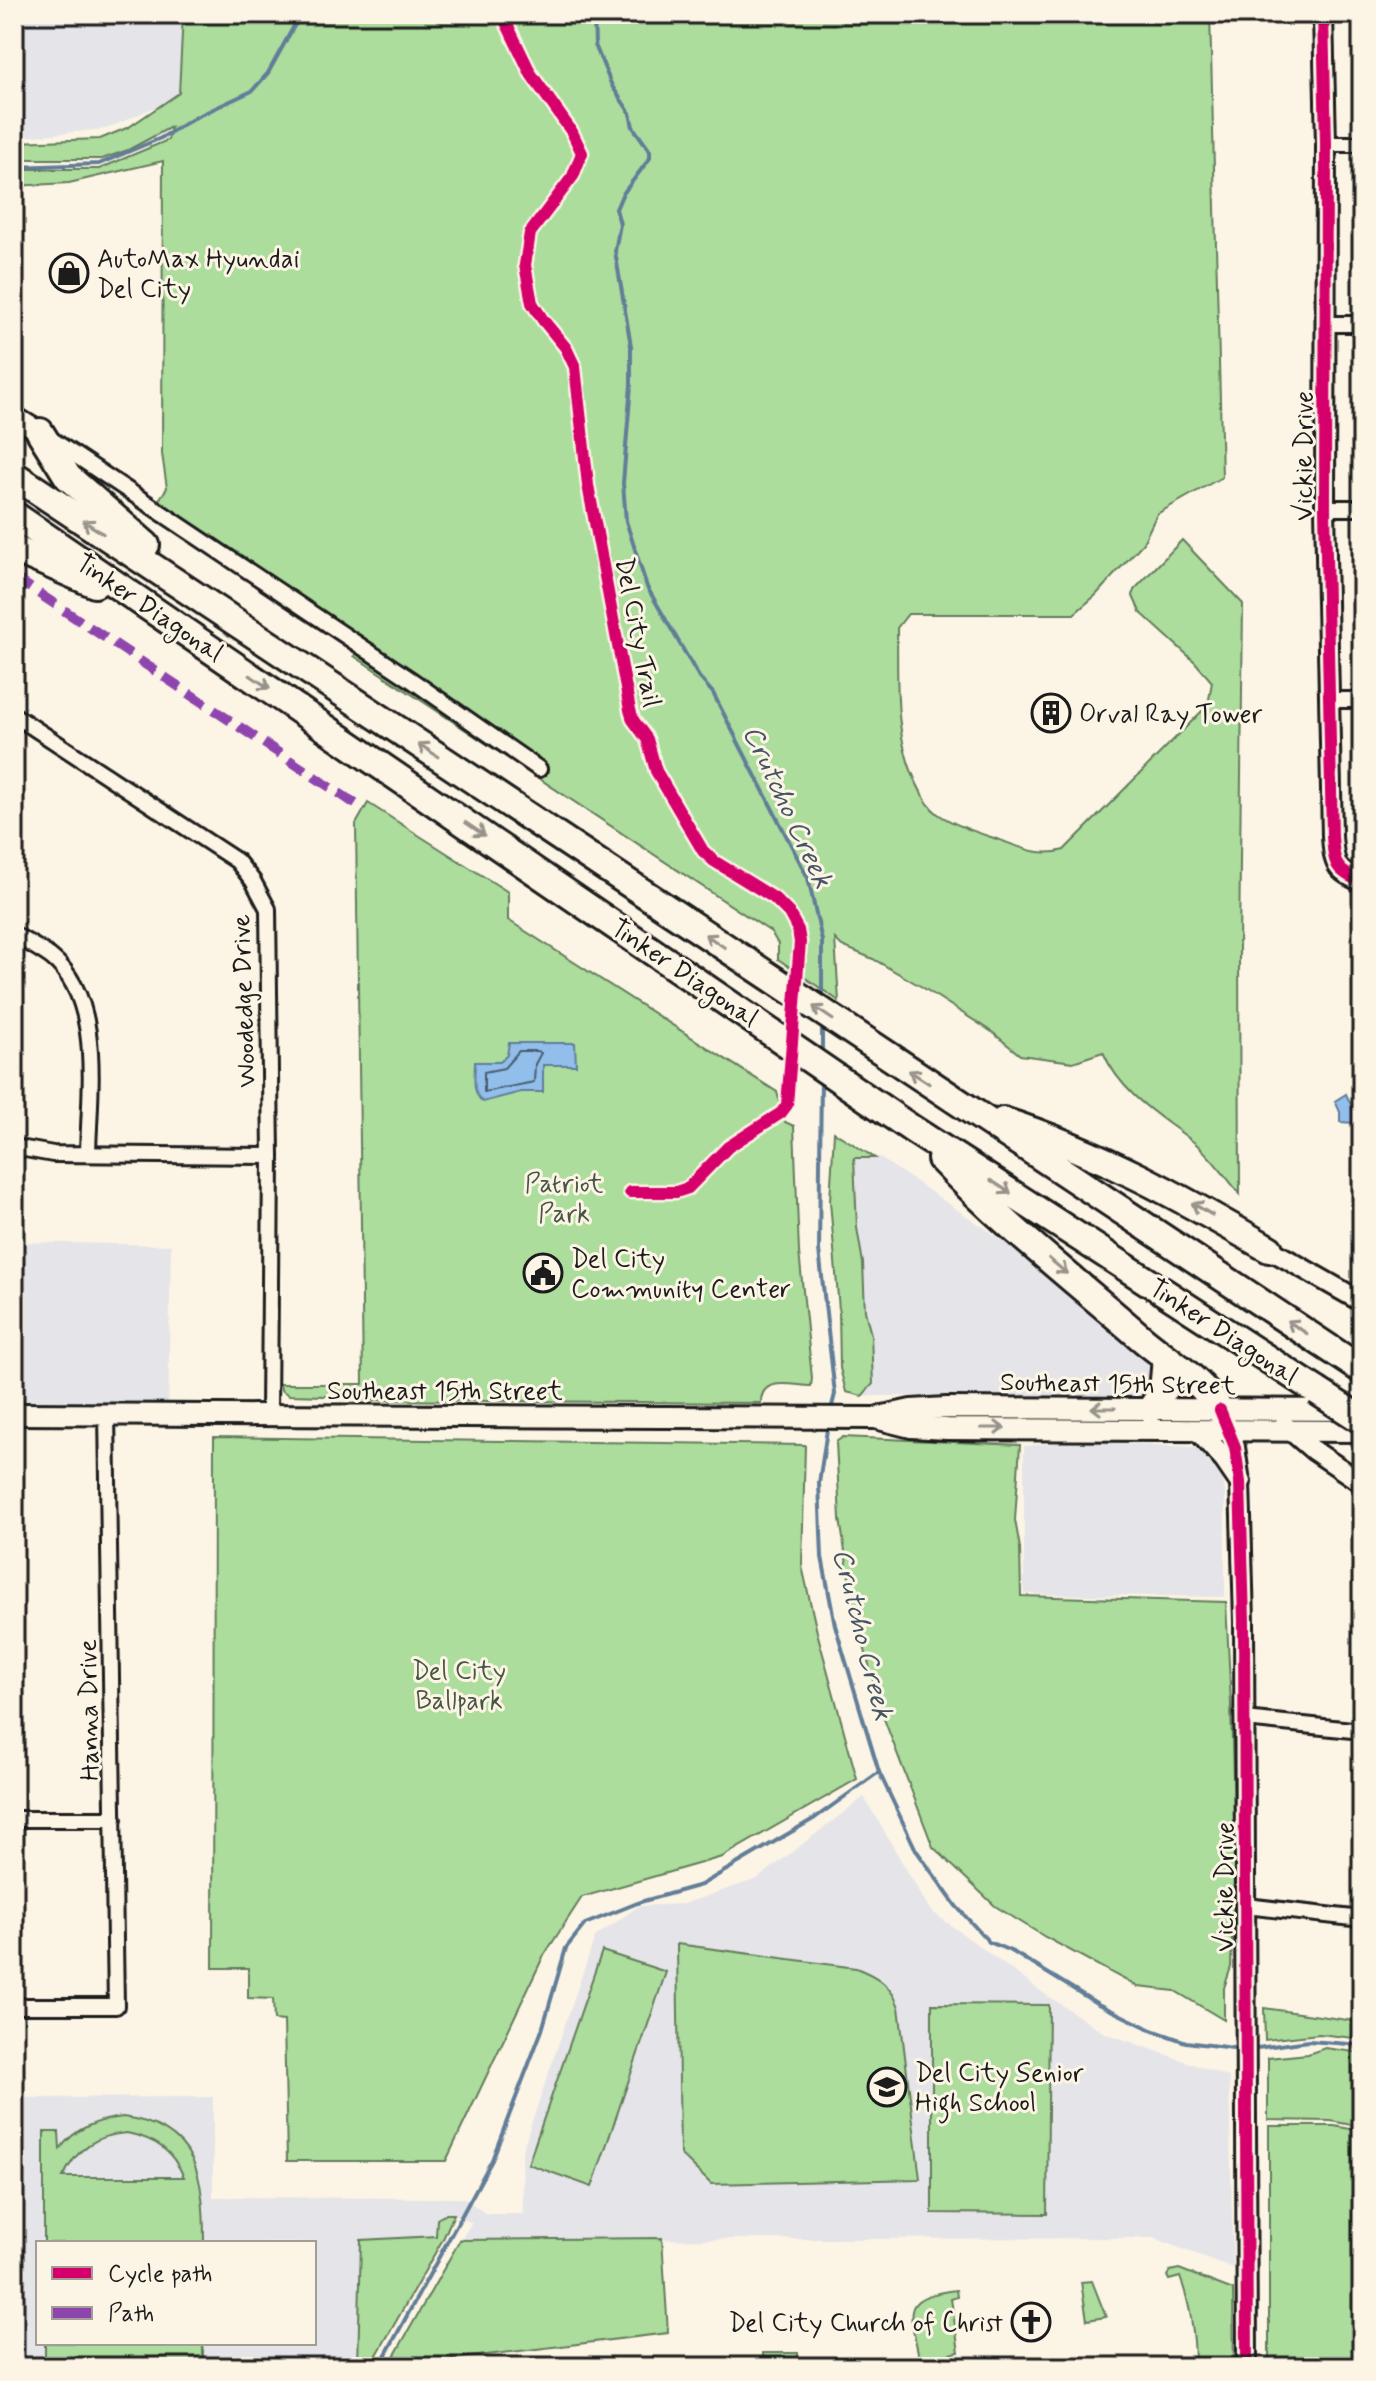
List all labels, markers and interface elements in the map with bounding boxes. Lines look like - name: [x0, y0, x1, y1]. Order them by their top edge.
- place label: AutoMax Hyundai Del City: [97, 243, 299, 307]
- shop icon: AutoMax Hyundai Del City: [48, 252, 90, 294]
- street label: Vickie Drive: [1288, 391, 1322, 521]
- one-way arrow: [82, 518, 104, 535]
- street label: Tinker Diagonal: [67, 547, 229, 672]
- street label: Del City Trail: [606, 555, 668, 710]
- one-way arrow: [249, 674, 271, 690]
- building icon: Orval Ray Tower: [1030, 692, 1072, 734]
- place label: Orval Ray Tower: [1079, 698, 1263, 732]
- water label: Crutcho Creek: [733, 720, 841, 894]
- one-way arrow: [418, 742, 440, 758]
- one-way arrow: [463, 821, 486, 837]
- street label: Tinker Diagonal: [602, 912, 764, 1037]
- street label: Woodedge Drive: [225, 914, 265, 1088]
- one-way arrow: [704, 932, 726, 949]
- one-way arrow: [812, 1005, 835, 1021]
- one-way arrow: [908, 1069, 931, 1085]
- park label: Patriot Park: [525, 1168, 603, 1232]
- one-way arrow: [990, 1178, 1012, 1195]
- one-way arrow: [1191, 1201, 1214, 1217]
- place label: Del City Community Center: [571, 1243, 791, 1307]
- public building icon: Del City Community Center: [522, 1252, 564, 1294]
- one-way arrow: [1047, 1257, 1067, 1275]
- street label: Tinker Diagonal: [1141, 1272, 1304, 1395]
- one-way arrow: [1286, 1318, 1309, 1334]
- street label: Southeast 15th Street: [1000, 1366, 1236, 1404]
- street label: Southeast 15th Street: [327, 1375, 563, 1409]
- one-way arrow: [1090, 1400, 1117, 1416]
- one-way arrow: [979, 1420, 1006, 1436]
- water label: Crutcho Creek: [822, 1545, 901, 1724]
- street label: Hanna Drive: [72, 1639, 108, 1781]
- park label: Del City Ballpark: [412, 1655, 506, 1719]
- street label: Vickie Drive: [1209, 1822, 1243, 1952]
- place label: Del City Senior High School: [915, 2057, 1084, 2124]
- school or university icon: Del City Senior High School: [866, 2066, 908, 2108]
- legend: [36, 2241, 316, 2345]
- text: Cycle path: [108, 2259, 213, 2290]
- text: Path: [108, 2299, 154, 2330]
- church icon: Del City Church of Christ: [1010, 2301, 1052, 2343]
- place label: Del City Church of Christ: [728, 2307, 1003, 2341]

